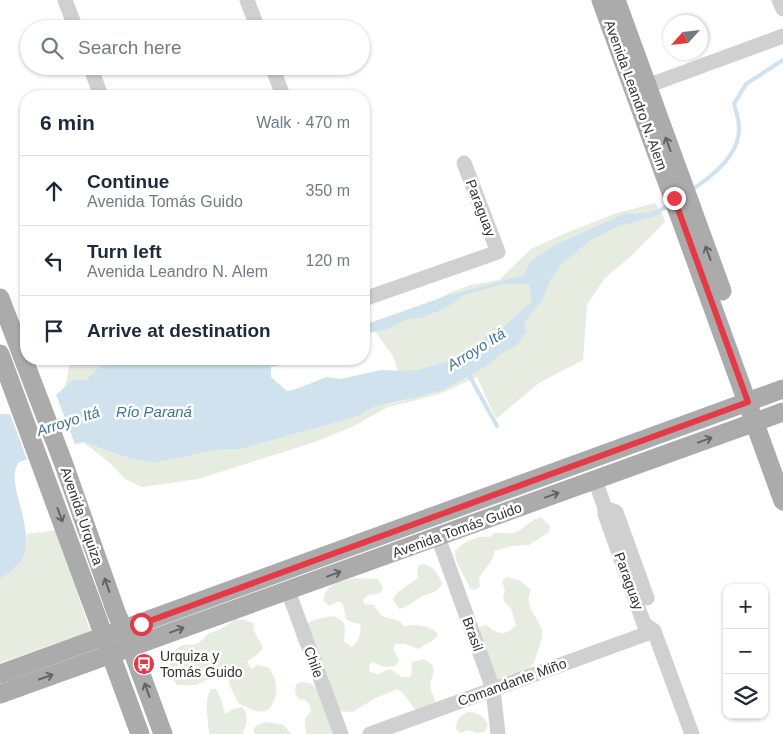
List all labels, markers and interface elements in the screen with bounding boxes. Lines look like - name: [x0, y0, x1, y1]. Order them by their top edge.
- north arrow: [663, 15, 708, 60]
- street label: Avenida Leandro N. Alem: [601, 18, 671, 172]
- search box: [20, 20, 370, 75]
- icon: search: [38, 34, 66, 62]
- text: Search here: [78, 37, 182, 58]
- text: 6 min: [40, 111, 95, 134]
- text: Walk · 470 m: [256, 114, 350, 131]
- one-way arrow: [663, 136, 672, 152]
- text: Continue: [87, 171, 169, 192]
- icon: ahead: [40, 177, 68, 205]
- street label: Paraguay: [463, 177, 499, 239]
- text: 350 m: [306, 182, 350, 199]
- route end: [663, 187, 686, 210]
- text: Avenida Tomás Guido: [87, 193, 243, 210]
- text: Turn left: [87, 241, 162, 262]
- one-way arrow: [703, 246, 712, 261]
- icon: left: [40, 247, 68, 275]
- text: 120 m: [306, 252, 350, 269]
- text: Avenida Leandro N. Alem: [87, 263, 268, 280]
- icon: arrive: [40, 317, 68, 345]
- text: Arrive at destination: [87, 320, 271, 341]
- water label: Arroyo Itá: [443, 325, 508, 374]
- water label: Arroyo Itá: [33, 403, 102, 439]
- water label: Río Paraná: [116, 403, 192, 420]
- one-way arrow: [697, 435, 712, 444]
- street label: Avenida Urquiza: [58, 465, 106, 567]
- one-way arrow: [544, 490, 559, 499]
- street label: Avenida Tomás Guido: [390, 499, 524, 561]
- one-way arrow: [56, 507, 65, 523]
- street label: Paraguay: [611, 550, 647, 612]
- one-way arrow: [325, 569, 341, 578]
- one-way arrow: [101, 577, 111, 593]
- map controls: [723, 584, 768, 719]
- button: +: [723, 584, 768, 629]
- route start: [130, 613, 153, 636]
- street label: Brasil: [459, 615, 487, 653]
- one-way arrow: [169, 625, 184, 634]
- button: −: [723, 629, 768, 674]
- street label: Chile: [301, 644, 327, 680]
- place label: Urquiza y Tomás Guido: [160, 648, 243, 680]
- bus stop icon: Urquiza y Tomás Guido: [132, 652, 156, 676]
- street label: Comandante Miño: [456, 655, 569, 709]
- one-way arrow: [38, 672, 53, 681]
- button: layers: [723, 674, 768, 719]
- one-way arrow: [142, 683, 151, 699]

